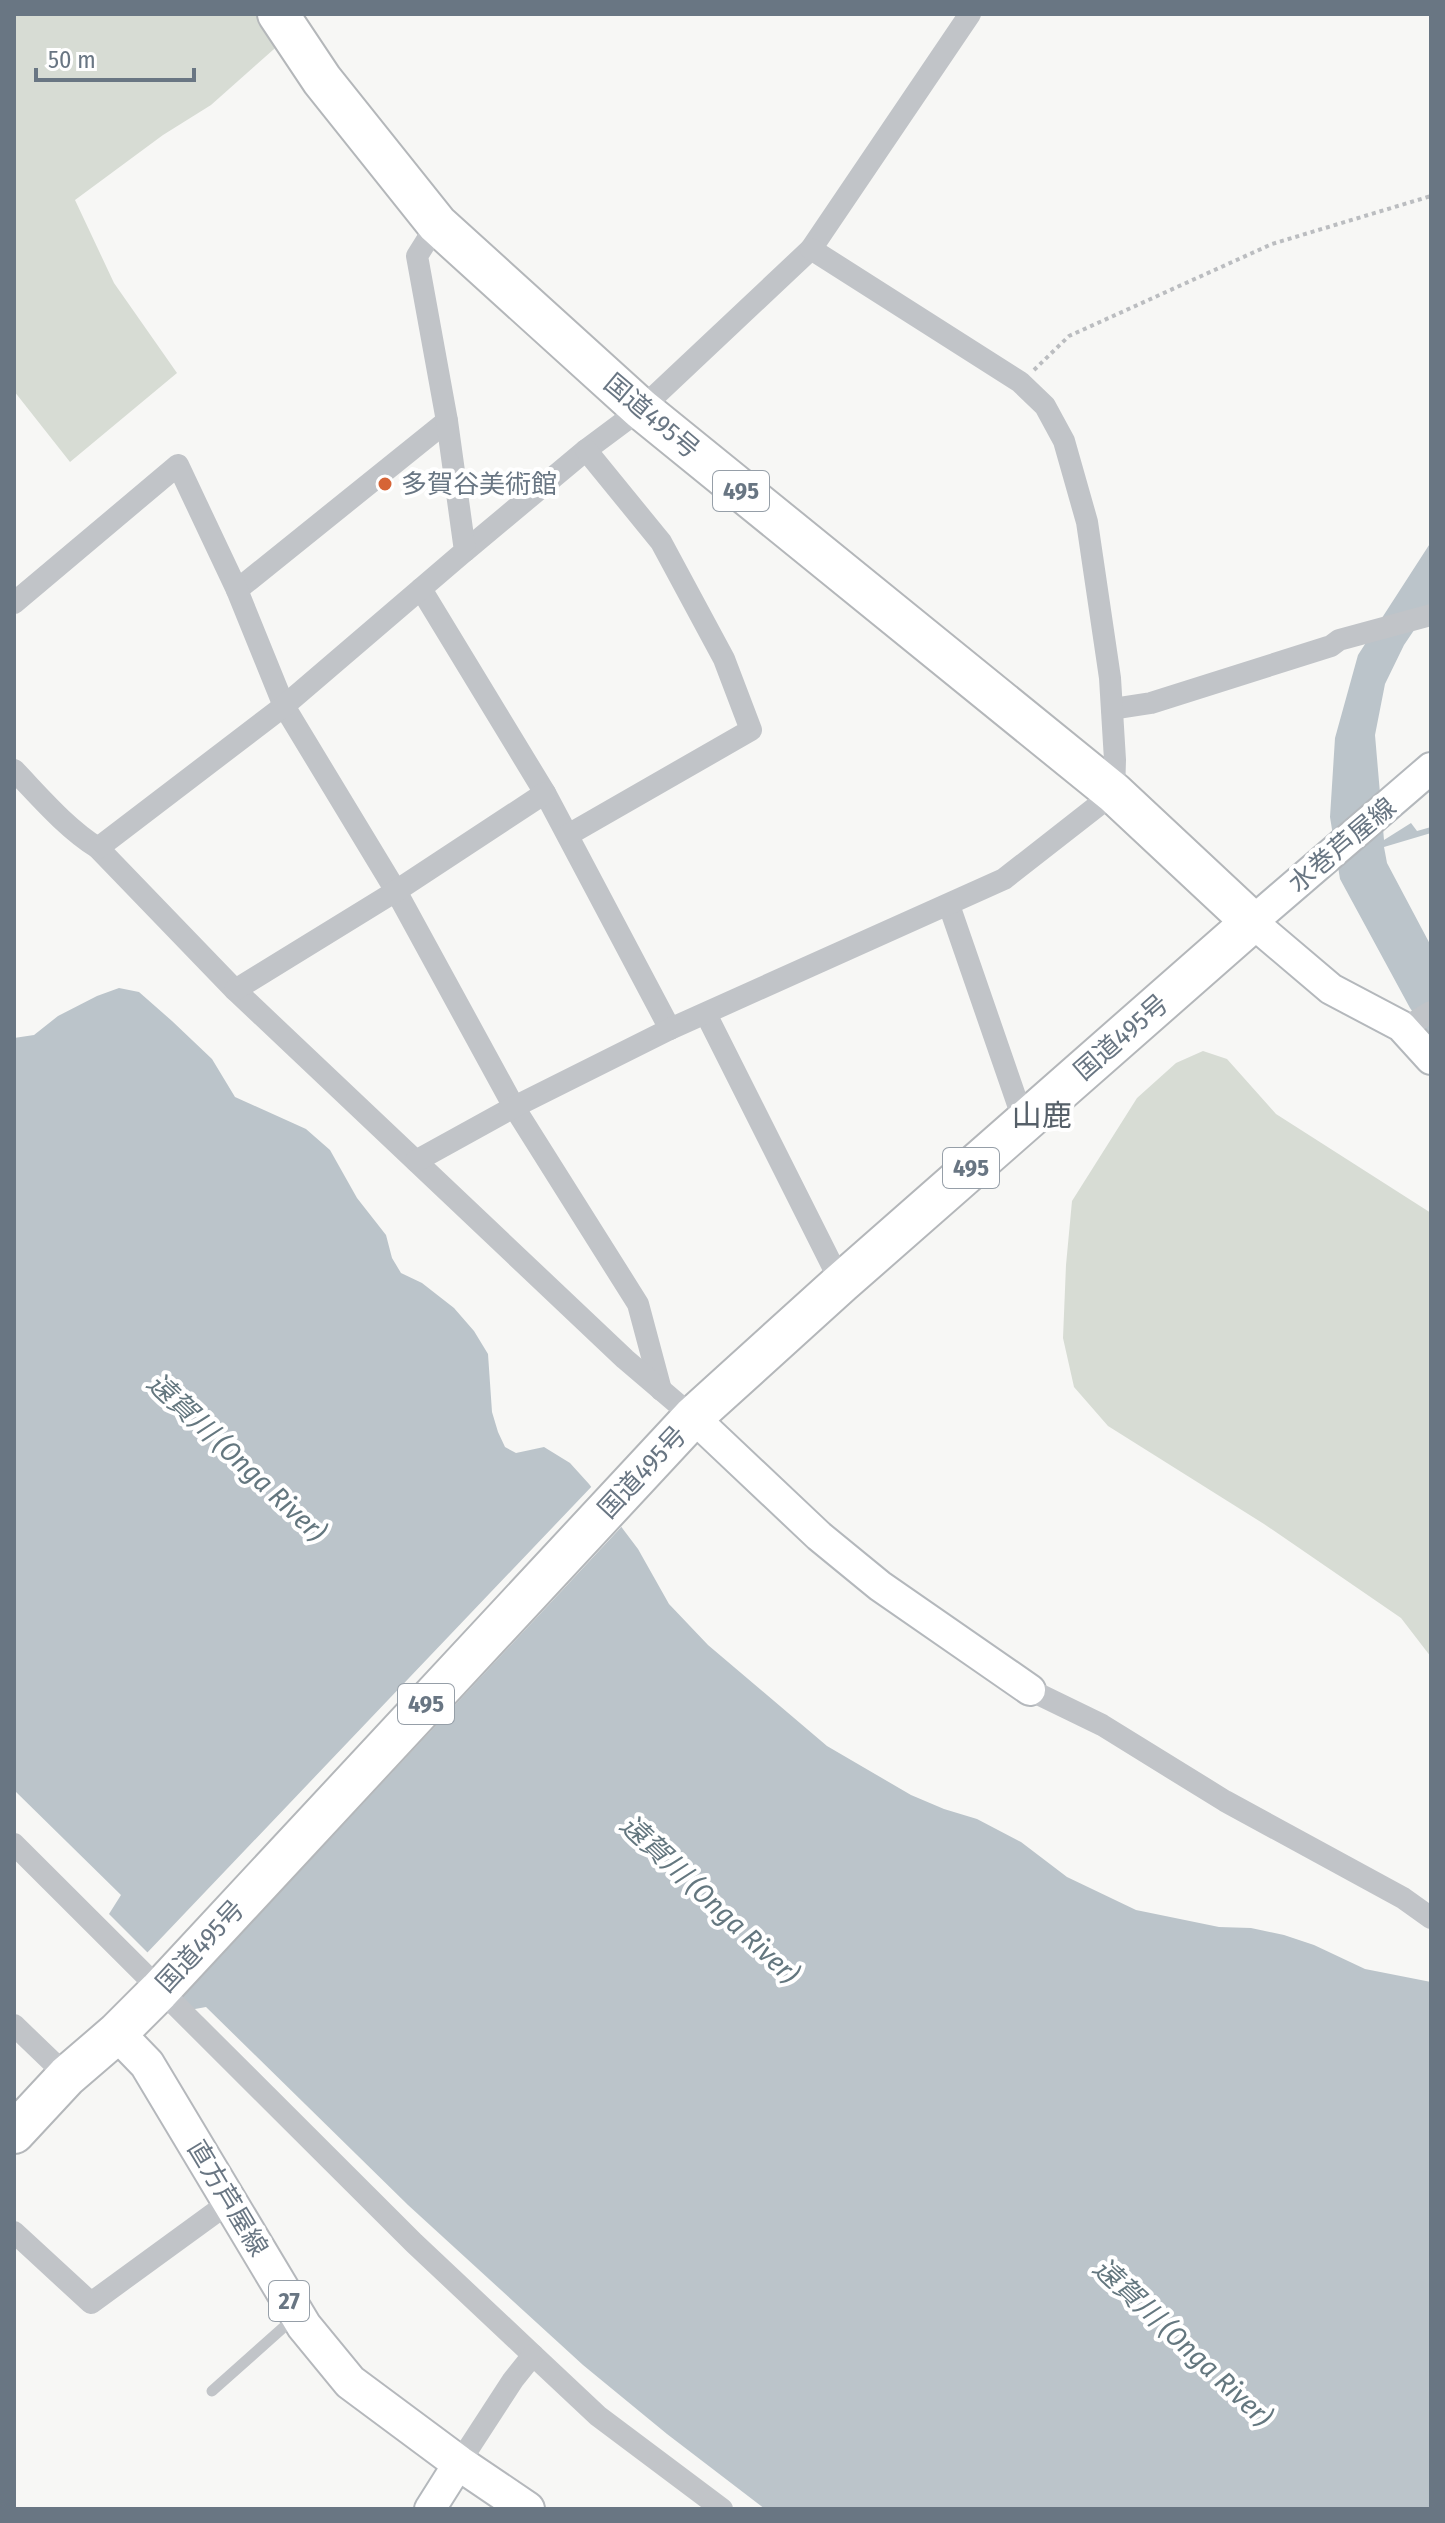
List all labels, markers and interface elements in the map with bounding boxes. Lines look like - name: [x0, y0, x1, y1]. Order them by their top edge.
- scale bar: [36, 32, 194, 82]
- text: 50 m: [48, 46, 96, 74]
- street label: 国道495号: [598, 368, 706, 465]
- place label: 多賀谷美術館: [401, 469, 557, 500]
- road number: 495: [713, 471, 769, 511]
- marker: 多賀谷美術館: [376, 475, 394, 493]
- street label: 水巻芦屋線: [1283, 792, 1402, 899]
- street label: 国道495号: [1068, 988, 1175, 1087]
- district label: 山鹿: [1012, 1098, 1072, 1134]
- road number: 495: [943, 1148, 999, 1188]
- water label: 遠賀川 (Onga River): [141, 1366, 333, 1548]
- street label: 国道495号: [592, 1420, 693, 1525]
- road number: 495: [398, 1684, 454, 1724]
- water label: 遠賀川 (Onga River): [614, 1808, 806, 1990]
- street label: 国道495号: [150, 1894, 251, 1999]
- street label: 直方芦屋線: [181, 2135, 274, 2262]
- water label: 遠賀川 (Onga River): [1087, 2251, 1279, 2433]
- road number: 27: [269, 2281, 309, 2321]

